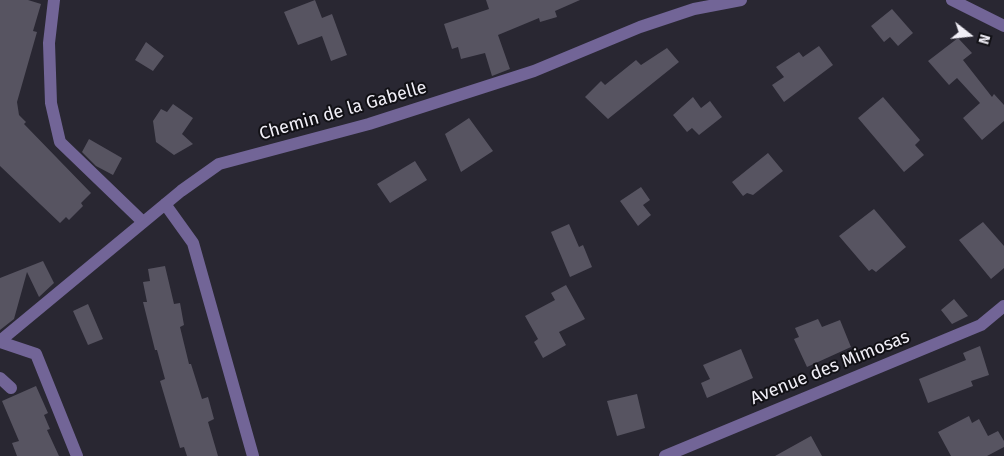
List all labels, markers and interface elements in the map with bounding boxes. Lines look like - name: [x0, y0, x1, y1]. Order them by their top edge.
- north arrow: [944, 10, 994, 60]
- text: N: [974, 32, 993, 46]
- street label: Chemin de la Gabelle: [257, 77, 429, 145]
- street label: Avenue des Mimosas: [747, 326, 913, 410]

